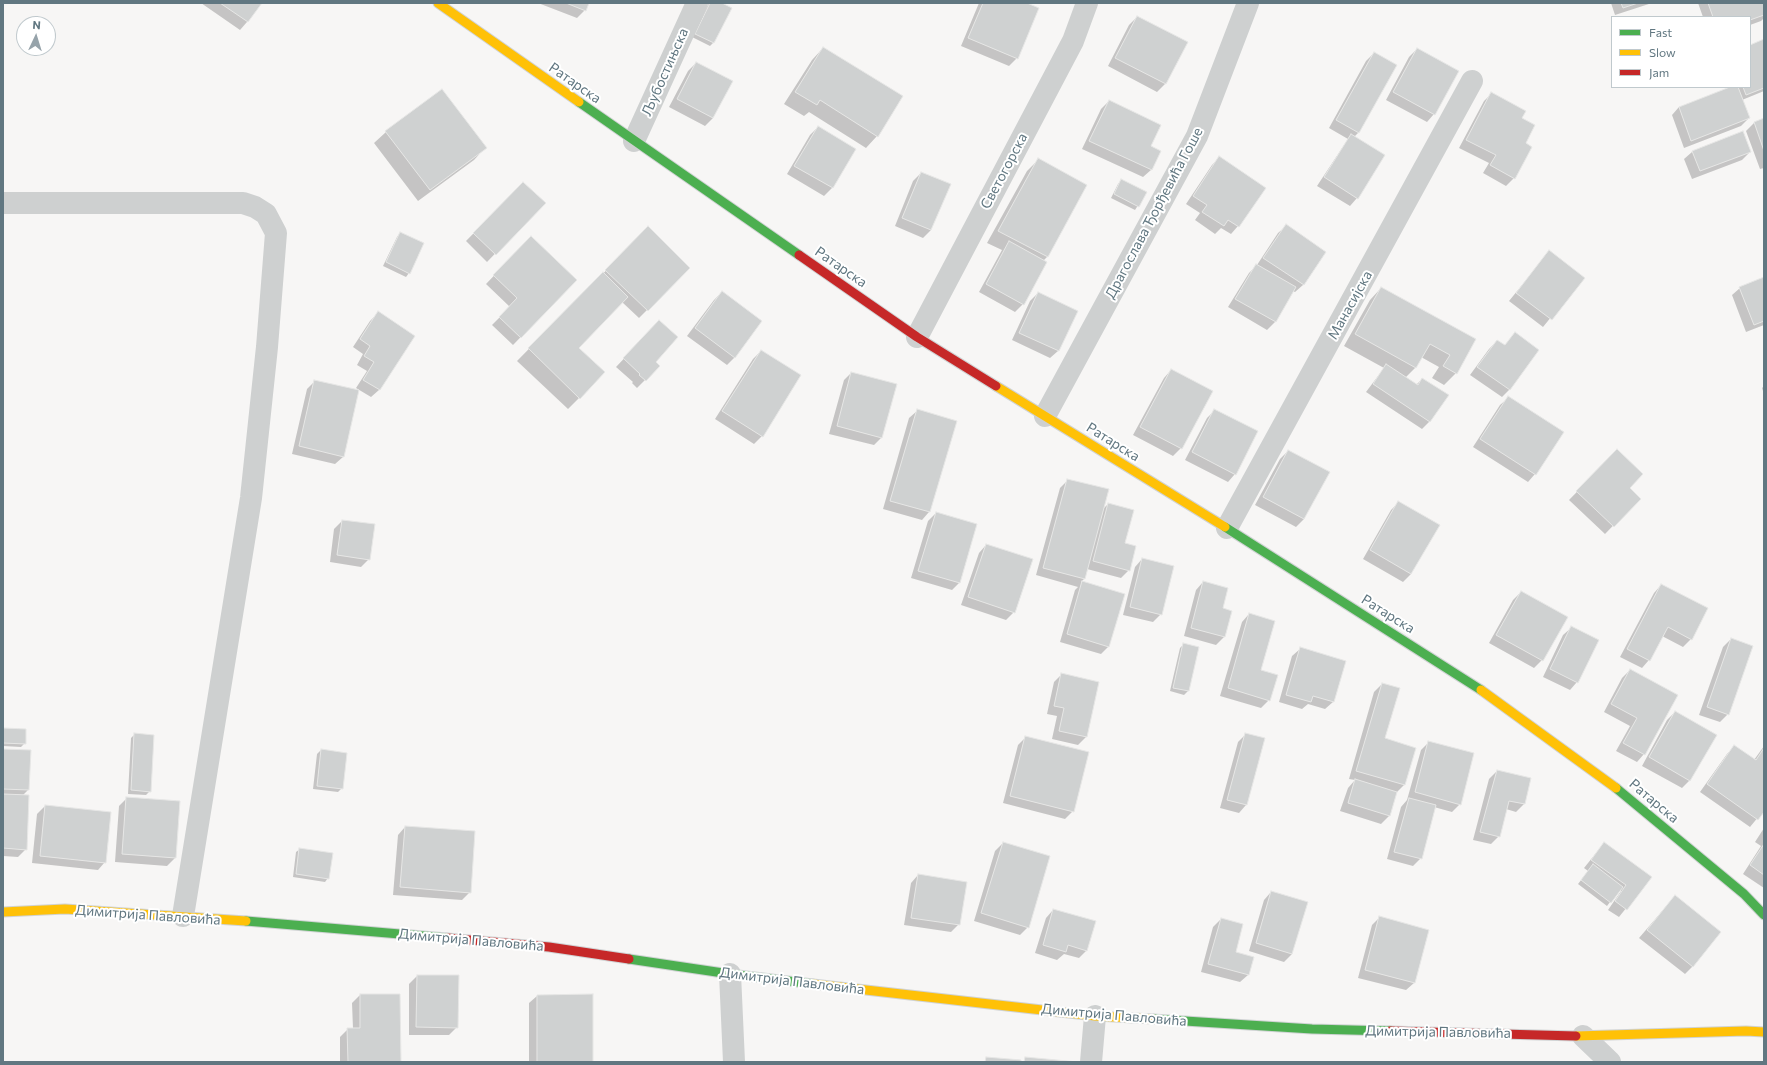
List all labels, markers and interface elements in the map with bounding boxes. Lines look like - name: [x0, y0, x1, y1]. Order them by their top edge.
- north arrow: [16, 16, 56, 56]
- legend: [1611, 16, 1751, 88]
- text: N: [32, 18, 41, 31]
- text: Fast: [1649, 25, 1672, 39]
- street label: Љубостињска: [638, 26, 692, 118]
- text: Slow: [1649, 45, 1676, 59]
- street label: Ратарска: [546, 59, 604, 107]
- text: Jam: [1649, 65, 1669, 79]
- street label: Драгослава Ђорђевића Гоше: [1102, 124, 1206, 302]
- street label: Светогорска: [977, 130, 1031, 212]
- street label: Ратарска: [812, 243, 870, 291]
- street label: Манасијска: [1324, 268, 1376, 342]
- street label: Ратарска: [1083, 419, 1143, 465]
- street label: Ратарска: [1358, 591, 1418, 637]
- street label: Ратарска: [1626, 775, 1682, 827]
- street label: Димитрија Павловића: [75, 902, 221, 928]
- street label: Димитрија Павловића: [398, 925, 544, 955]
- street label: Димитрија Павловића: [719, 964, 865, 998]
- street label: Димитрија Павловића: [1041, 1000, 1187, 1030]
- street label: Димитрија Павловића: [1365, 1022, 1511, 1042]

